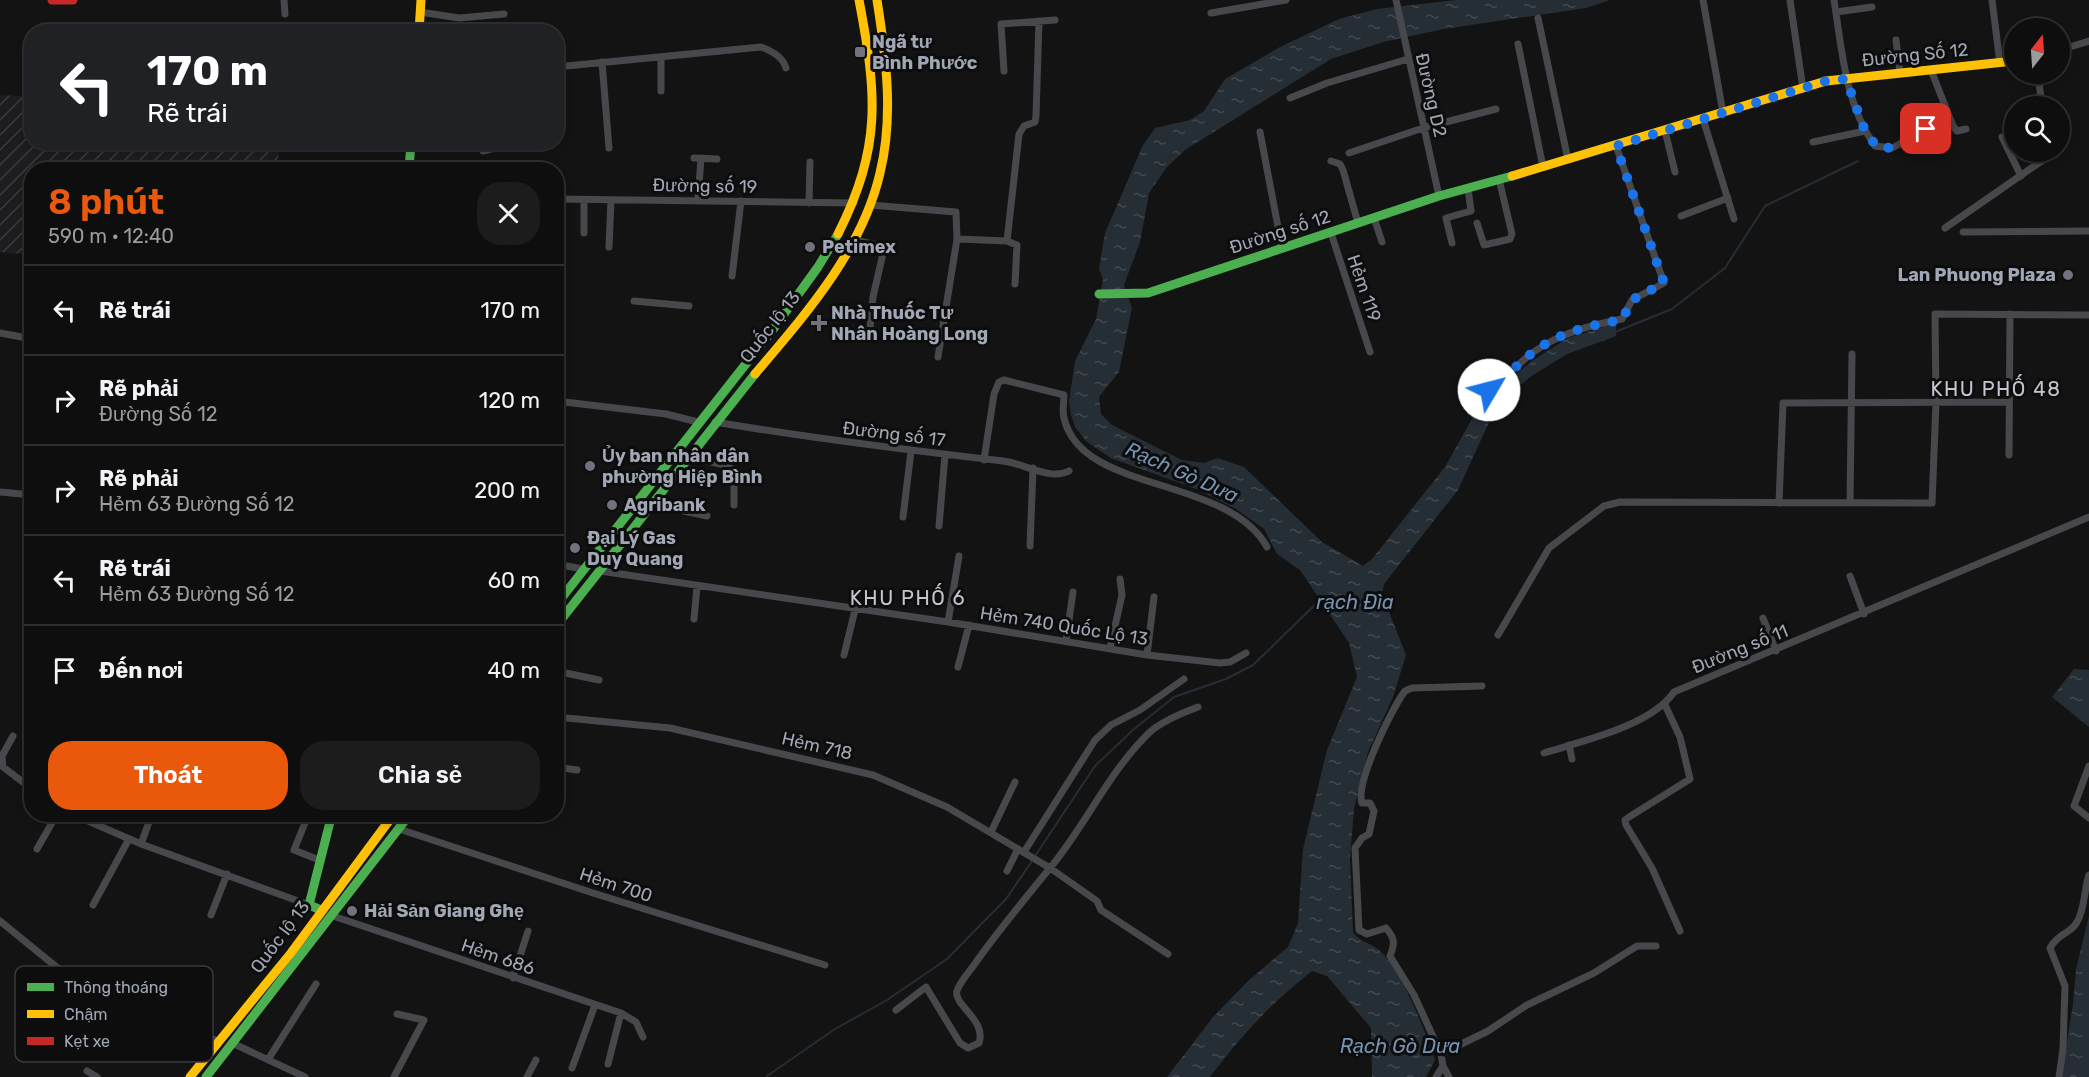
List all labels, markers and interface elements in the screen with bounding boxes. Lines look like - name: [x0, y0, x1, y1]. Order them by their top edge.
- north arrow: [2004, 18, 2070, 84]
- map controls: [2004, 18, 2070, 162]
- place label: Ngã tư Bình Phước: [872, 31, 978, 74]
- street label: Đường Số 12: [1861, 38, 1969, 72]
- marker: Ngã tư Bình Phước: [853, 45, 867, 59]
- text: 170 m: [147, 46, 268, 96]
- icon: left: [48, 48, 126, 126]
- street label: Đường D2: [1411, 51, 1451, 139]
- button: search: [2004, 96, 2070, 162]
- text: Rẽ trái: [147, 97, 228, 129]
- pin: [1900, 103, 1951, 154]
- icon: arrive: [1909, 112, 1942, 145]
- street label: Đường số 19: [652, 173, 758, 198]
- text: 8 phút: [48, 180, 164, 223]
- button: close: [477, 182, 540, 245]
- street label: Đường số 12: [1227, 205, 1333, 259]
- text: 590 m · 12:40: [48, 224, 174, 248]
- place label: Petimex: [822, 236, 896, 258]
- marker: Petimex: [803, 240, 817, 254]
- street label: Hẻm 119: [1342, 252, 1386, 324]
- place label: Lan Phuong Plaza: [1897, 264, 2056, 286]
- marker: Lan Phuong Plaza: [2061, 268, 2075, 282]
- street label: Quốc lộ 13: [735, 286, 805, 367]
- icon: left: [48, 294, 81, 327]
- text: Rẽ trái: [99, 297, 171, 324]
- text: 170 m: [480, 297, 540, 324]
- place label: Nhà Thuốc Tư Nhân Hoàng Long: [831, 301, 988, 345]
- marker: Nhà Thuốc Tư Nhân Hoàng Long: [812, 316, 826, 330]
- position arrow: [1457, 358, 1521, 422]
- district label: KHU PHỐ 48: [1931, 374, 2061, 401]
- text: Rẽ phải: [99, 375, 179, 402]
- icon: right: [48, 384, 81, 417]
- text: 120 m: [479, 387, 540, 414]
- text: Đường Số 12: [99, 402, 218, 426]
- street label: Đường số 17: [841, 416, 947, 451]
- water label: Rạch Gò Dưa: [1122, 436, 1242, 508]
- place label: Ủy ban nhân dân phường Hiệp Bình: [602, 445, 763, 488]
- marker: Ủy ban nhân dân phường Hiệp Bình: [583, 459, 597, 473]
- text: Rẽ phải: [99, 465, 179, 492]
- icon: right: [48, 474, 81, 507]
- text: 200 m: [474, 477, 540, 504]
- text: Hẻm 63 Đường Số 12: [99, 492, 295, 516]
- place label: Agribank: [624, 494, 706, 516]
- marker: Agribank: [605, 498, 619, 512]
- place label: Đại Lý Gas Duy Quang: [587, 527, 684, 570]
- marker: Đại Lý Gas Duy Quang: [568, 541, 582, 555]
- text: Rẽ trái: [99, 555, 171, 582]
- icon: left: [48, 564, 81, 597]
- text: 60 m: [488, 567, 540, 594]
- text: Hẻm 63 Đường Số 12: [99, 582, 295, 606]
- district label: KHU PHỐ 6: [850, 583, 966, 610]
- water label: rạch Đìa: [1316, 590, 1394, 614]
- street label: Hẻm 740 Quốc Lộ 13: [978, 601, 1150, 650]
- street label: Đường số 11: [1688, 619, 1791, 678]
- icon: arrive: [48, 654, 81, 687]
- text: Đến nơi: [99, 657, 183, 684]
- text: 40 m: [487, 657, 540, 684]
- street label: Hẻm 718: [780, 727, 854, 765]
- button: Thoát: [48, 741, 288, 810]
- button: Chia sẻ: [300, 741, 540, 810]
- street label: Hẻm 700: [577, 863, 655, 907]
- street label: Quốc lộ 13: [245, 896, 314, 978]
- place label: Hải Sản Giang Ghẹ: [364, 900, 524, 922]
- marker: Hải Sản Giang Ghẹ: [345, 904, 359, 918]
- street label: Hẻm 686: [458, 934, 538, 980]
- legend: [15, 966, 213, 1062]
- text: Thông thoáng: [64, 978, 168, 997]
- text: Chậm: [64, 1005, 108, 1024]
- text: Kẹt xe: [64, 1032, 110, 1051]
- water label: Rạch Gò Dưa: [1340, 1034, 1461, 1058]

